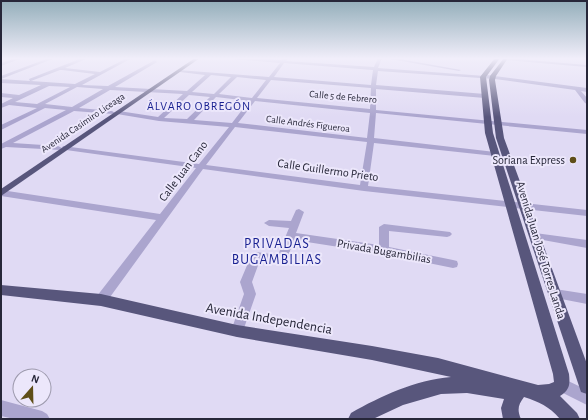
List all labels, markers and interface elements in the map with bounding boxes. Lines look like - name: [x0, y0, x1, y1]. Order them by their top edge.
- street label: Calle 5 de Febrero: [309, 89, 377, 105]
- street label: Avenida Casimiro Liceaga: [39, 91, 127, 155]
- district label: ÁLVARO OBREGÓN: [147, 99, 251, 112]
- street label: Calle Andrés Figueroa: [266, 114, 351, 134]
- street label: Calle Juan Cano: [156, 138, 210, 203]
- place label: Soriana Express: [493, 154, 565, 166]
- marker: Soriana Express: [568, 155, 578, 165]
- street label: Calle Guillermo Prieto: [277, 157, 379, 183]
- street label: Avenida Juan José Torres Landa: [514, 180, 568, 321]
- district label: PRIVADAS BUGAMBILIAS: [232, 237, 322, 267]
- street label: Privada Bugambilias: [336, 237, 432, 265]
- street label: Avenida Independencia: [205, 301, 334, 337]
- north arrow: [12, 368, 52, 408]
- text: N: [30, 373, 41, 386]

